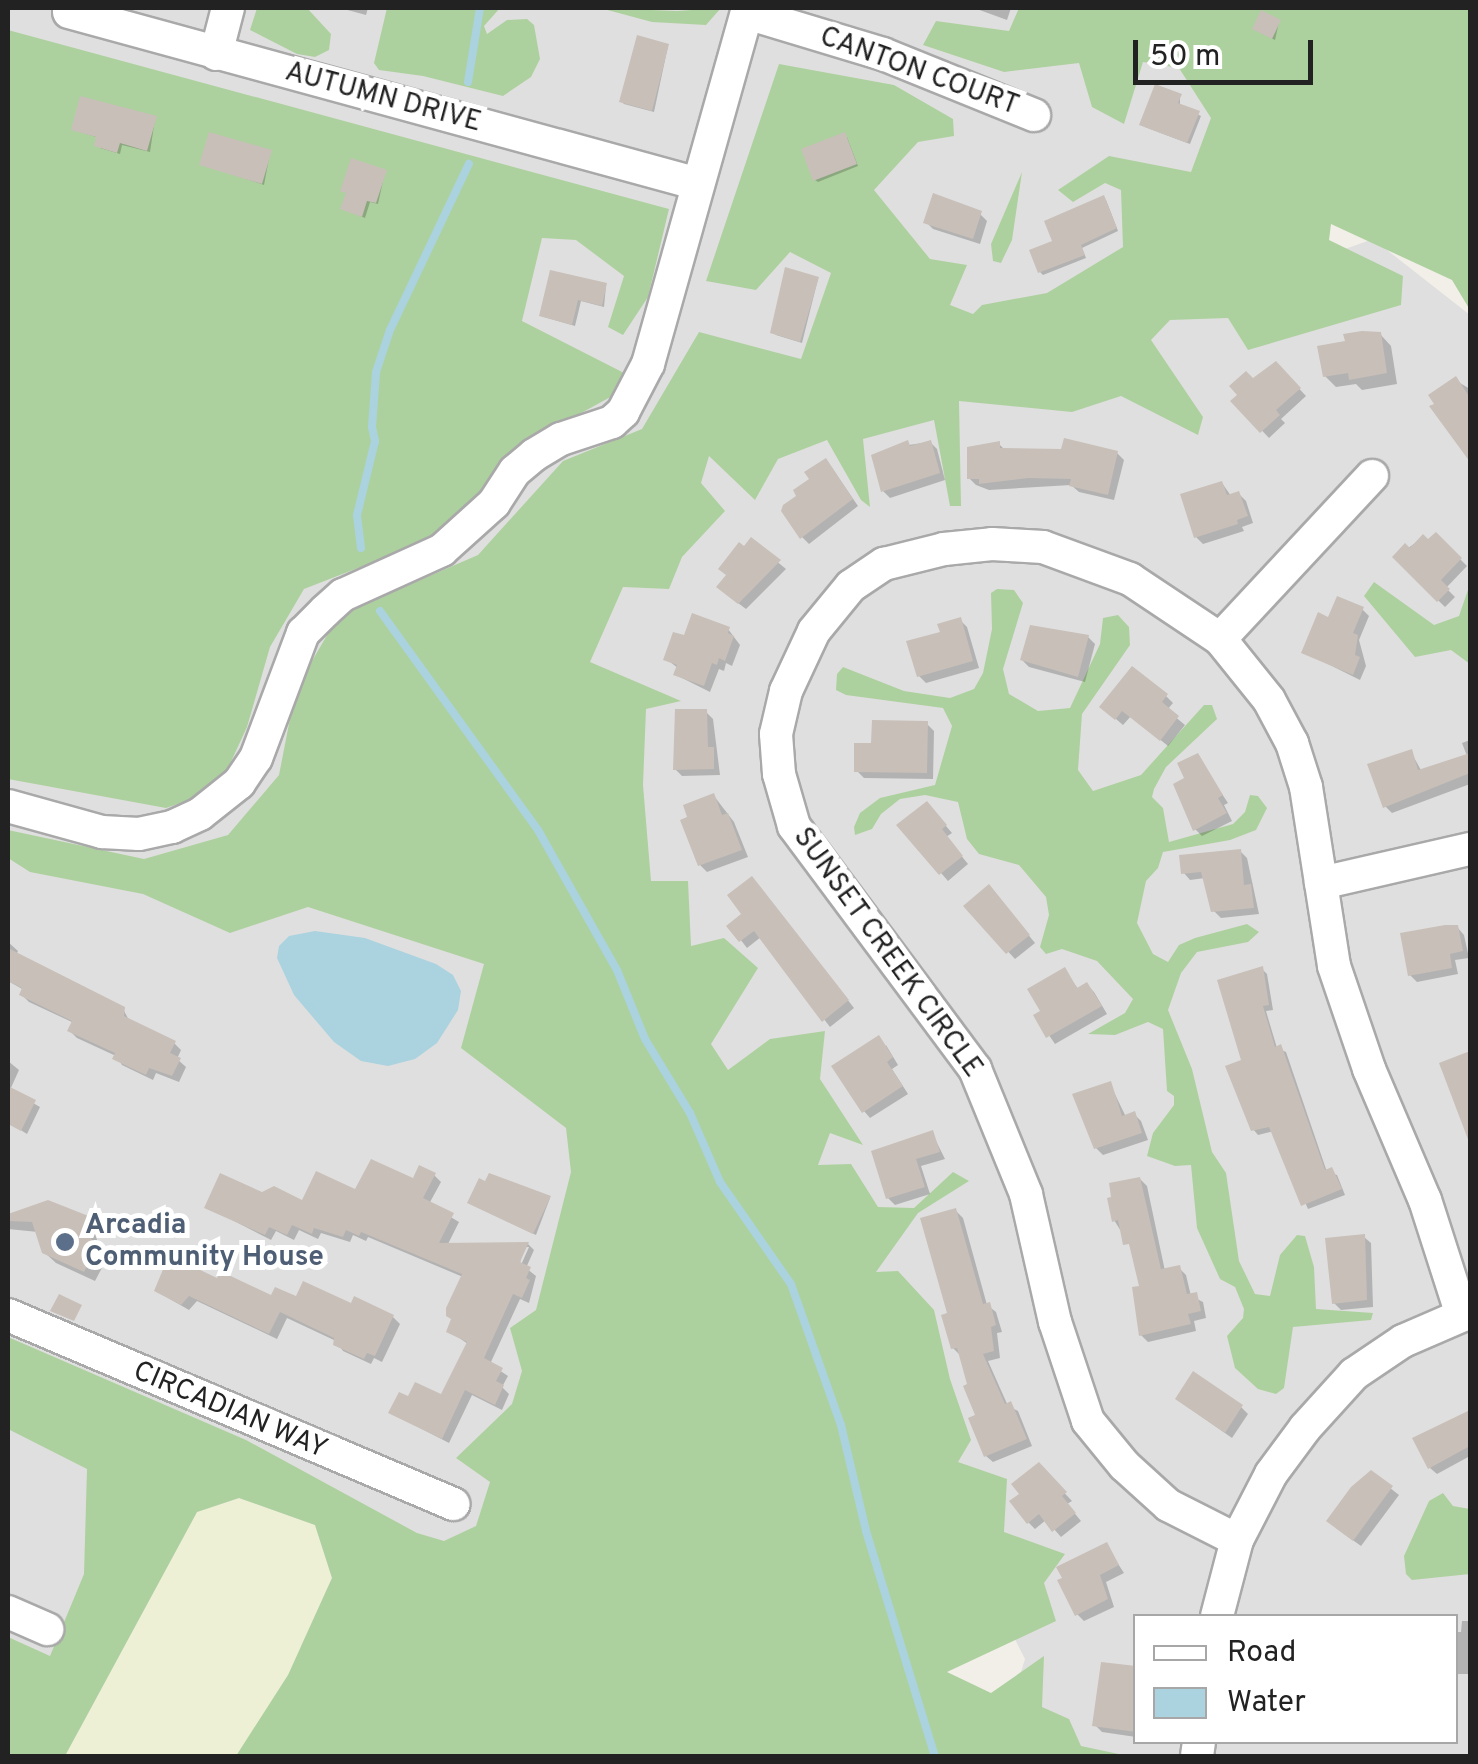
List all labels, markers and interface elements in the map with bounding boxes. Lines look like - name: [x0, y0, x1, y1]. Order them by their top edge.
- street label: CANTON COURT: [815, 20, 1023, 124]
- scale bar: [1138, 20, 1318, 82]
- text: 50 m: [1150, 39, 1220, 76]
- street label: AUTUMN DRIVE: [281, 56, 485, 140]
- street label: SUNSET CREEK CIRCLE: [785, 821, 989, 1085]
- place label: Arcadia Community House: [85, 1209, 324, 1275]
- marker: Arcadia Community House: [54, 1231, 76, 1253]
- street label: CIRCADIAN WAY: [128, 1355, 332, 1467]
- legend: [1133, 1614, 1458, 1744]
- text: Road: [1227, 1635, 1296, 1672]
- text: Water: [1227, 1685, 1306, 1722]

